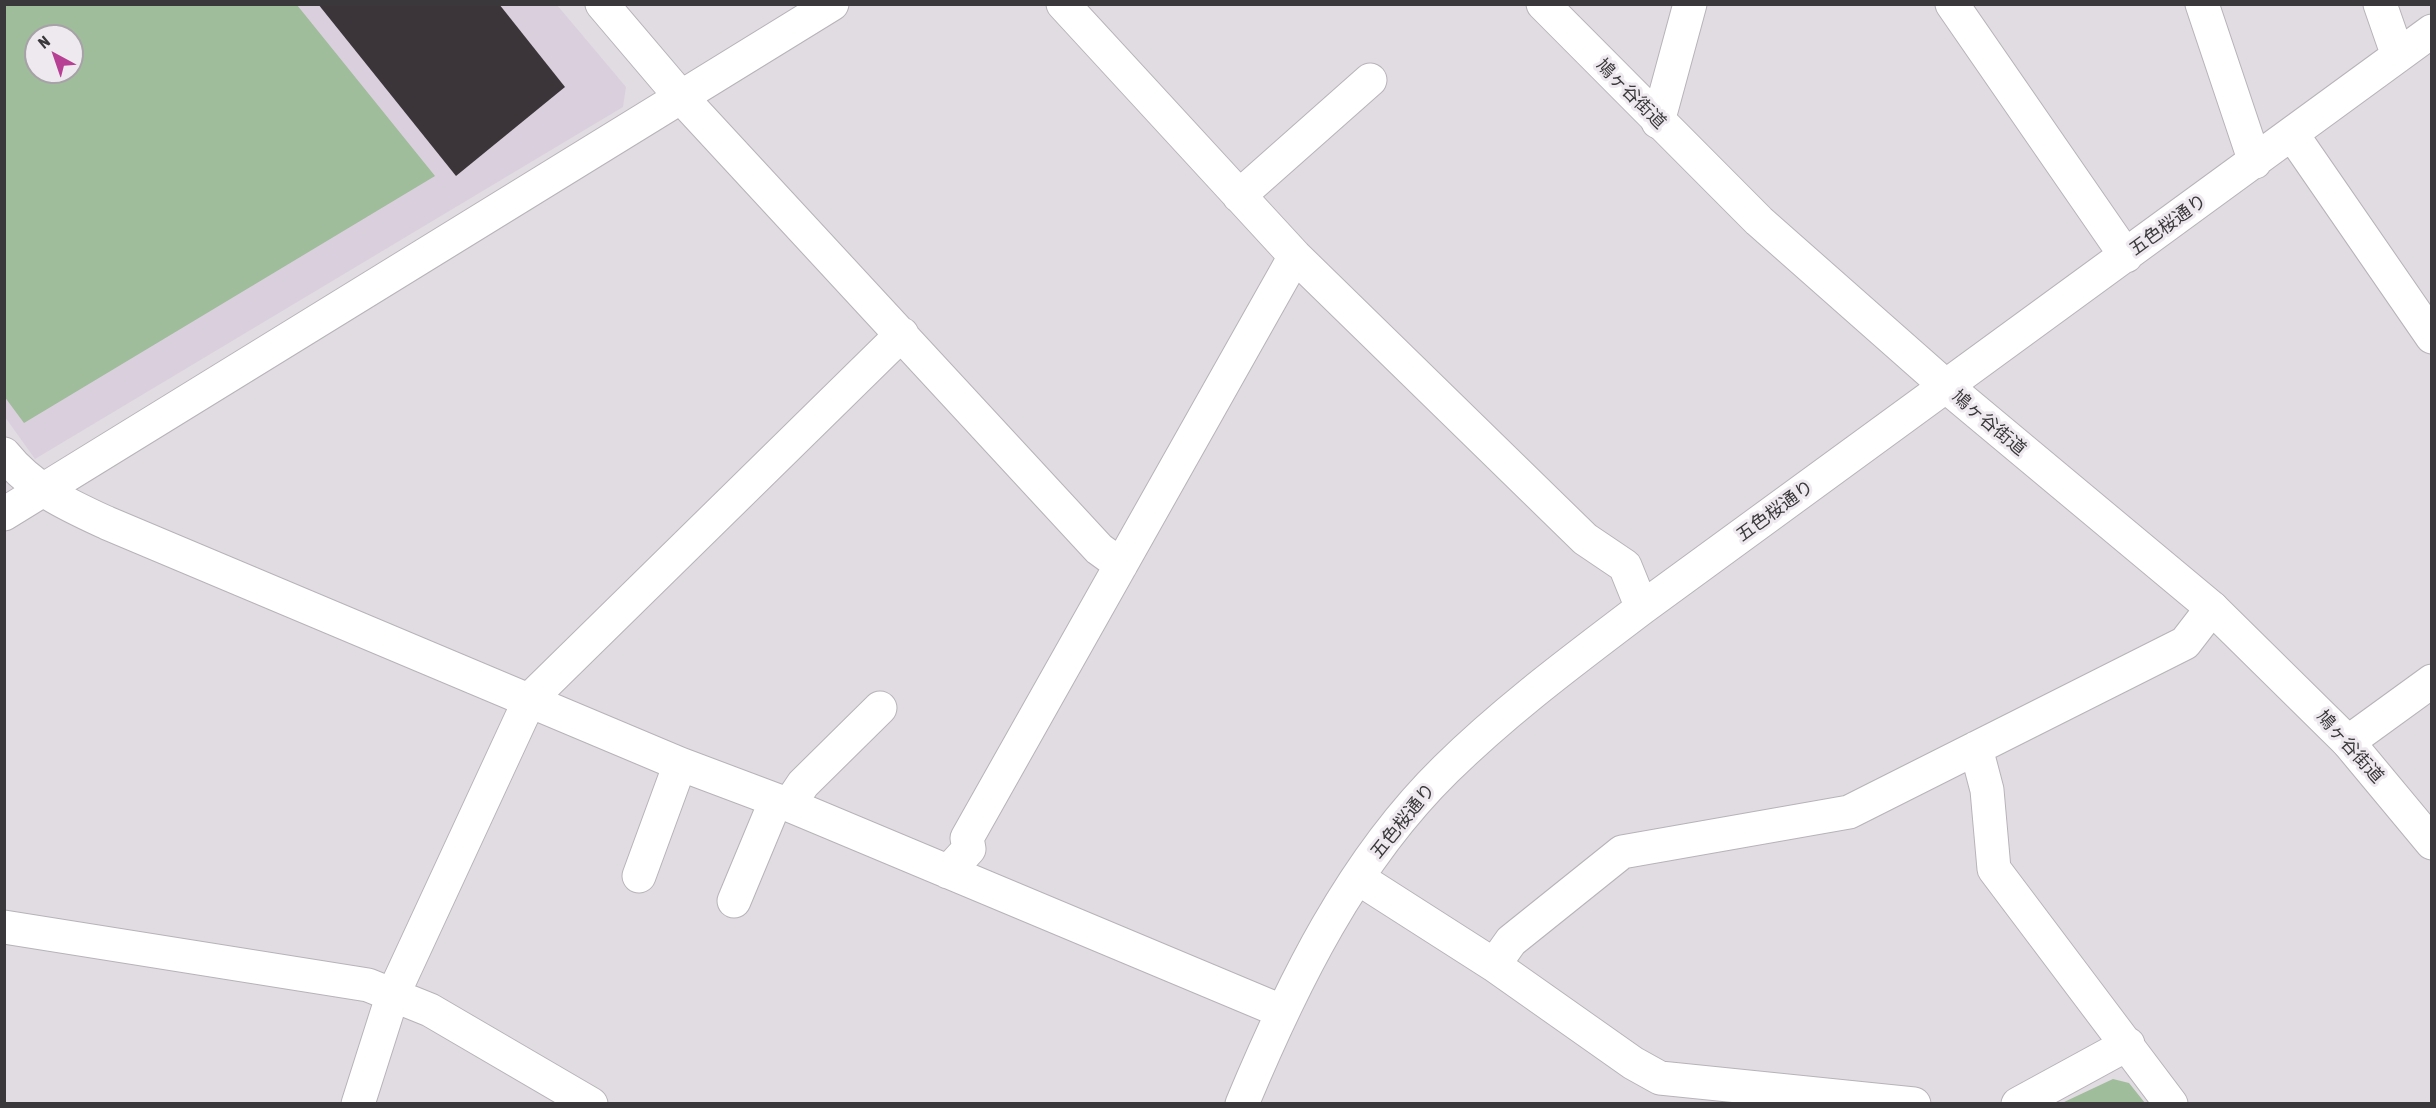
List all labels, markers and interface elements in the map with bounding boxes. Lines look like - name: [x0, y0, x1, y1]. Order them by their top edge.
- north arrow: [24, 24, 84, 84]
- text: N: [34, 32, 53, 52]
- street label: 鳩ヶ谷街道: [1592, 55, 1670, 133]
- street label: 五色桜通り: [2125, 190, 2211, 260]
- street label: 鳩ヶ谷街道: [1948, 386, 2030, 460]
- street label: 五色桜通り: [1732, 476, 1818, 546]
- street label: 鳩ヶ谷街道: [2312, 706, 2388, 788]
- street label: 五色桜通り: [1366, 779, 1440, 863]

